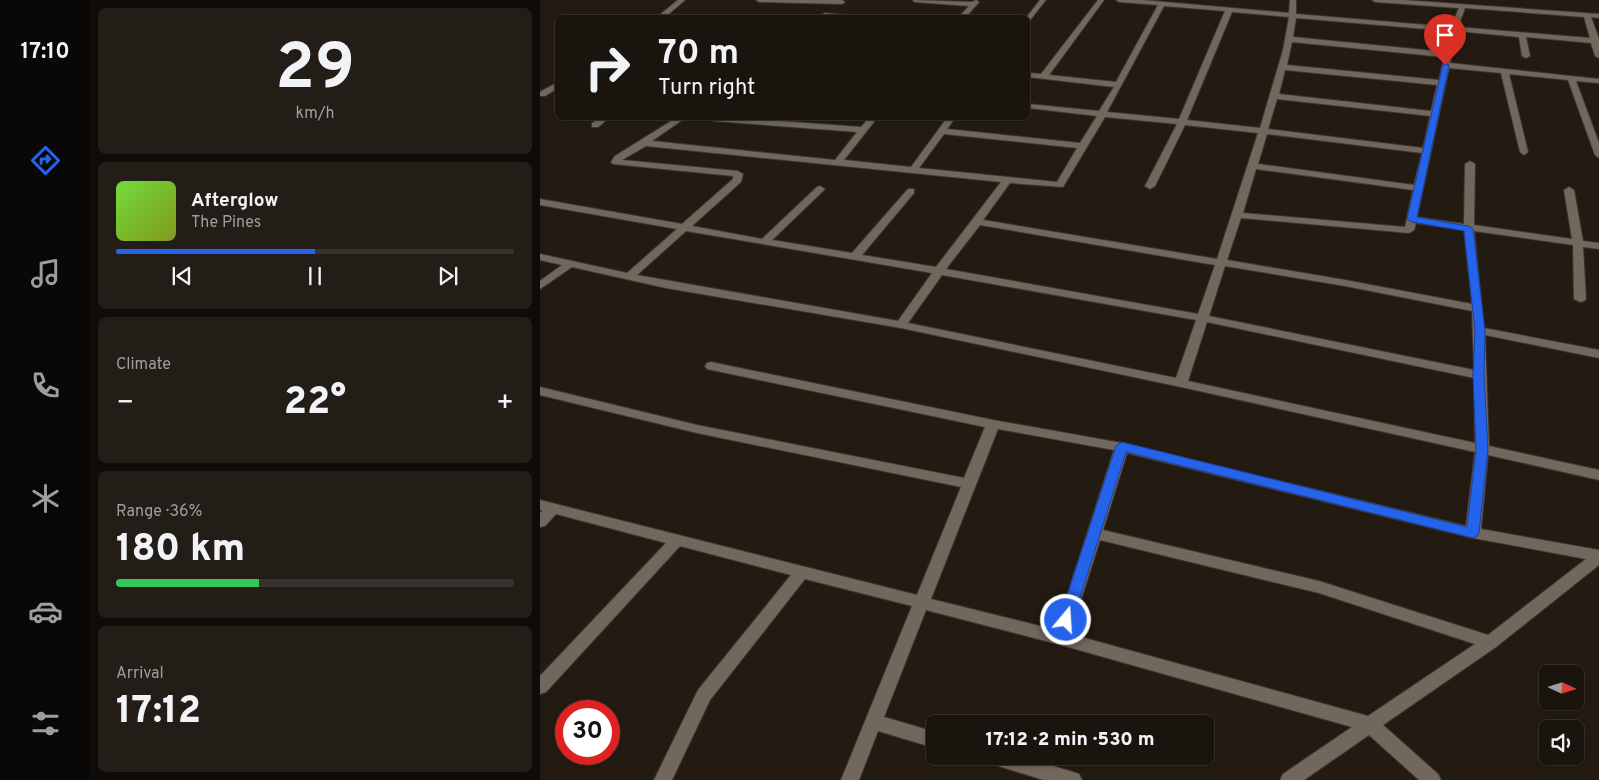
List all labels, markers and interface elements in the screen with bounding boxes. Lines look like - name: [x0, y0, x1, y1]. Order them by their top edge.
- pin: [1424, 14, 1466, 65]
- icon: arrive: [1431, 21, 1459, 49]
- text: 29: [275, 30, 355, 112]
- text: 70 m: [658, 32, 739, 76]
- icon: right: [575, 35, 640, 100]
- text: 17:10: [20, 39, 70, 66]
- text: Turn right: [658, 75, 755, 102]
- text: km/h: [296, 104, 334, 124]
- icon: directions: [28, 143, 63, 178]
- text: Afterglow: [191, 189, 279, 213]
- text: The Pines: [191, 213, 261, 233]
- icon: music: [28, 256, 63, 291]
- icon: previous: [168, 262, 196, 290]
- icon: pause: [301, 262, 329, 290]
- icon: next: [434, 262, 462, 290]
- text: Climate: [116, 355, 171, 375]
- icon: phone: [28, 368, 63, 403]
- text: 22°: [284, 379, 346, 428]
- text: −: [116, 386, 134, 422]
- text: +: [496, 386, 514, 422]
- icon: climate: [28, 481, 63, 516]
- text: Range · 36%: [116, 502, 203, 522]
- text: 180 km: [116, 526, 245, 575]
- position arrow: [1039, 593, 1091, 645]
- icon: car: [28, 594, 63, 629]
- text: Arrival: [116, 664, 164, 684]
- north arrow: [1539, 665, 1584, 710]
- map controls: [1539, 665, 1584, 765]
- text: 17:12: [116, 688, 201, 737]
- speed limit sign: 30: [555, 700, 620, 765]
- icon: filters: [28, 706, 63, 741]
- button: sound: [1539, 720, 1584, 765]
- text: 17:12 · 2 min · 530 m: [986, 728, 1154, 752]

